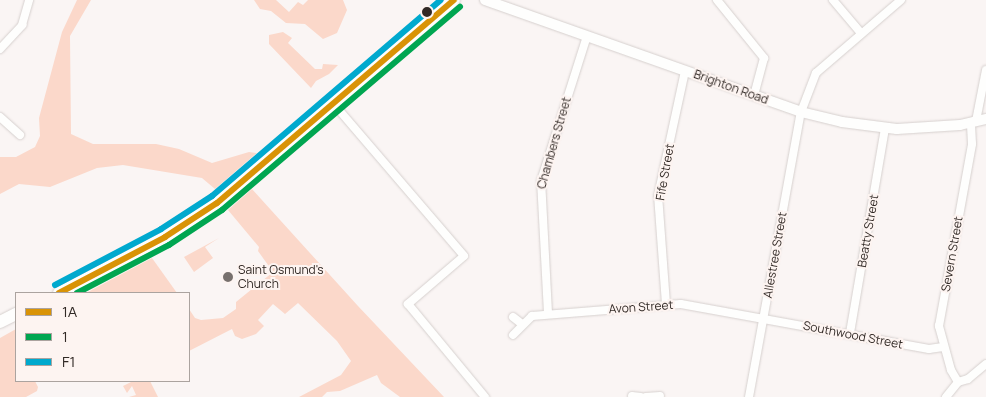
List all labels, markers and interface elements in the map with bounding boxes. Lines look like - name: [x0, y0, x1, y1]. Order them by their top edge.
- unlabelled marker: [422, 7, 432, 17]
- street label: Brighton Road: [692, 67, 770, 107]
- street label: Chambers Street: [534, 95, 574, 191]
- street label: Fife Street: [653, 142, 677, 202]
- street label: Beatty Street: [855, 193, 881, 269]
- street label: Allestree Street: [760, 211, 790, 299]
- street label: Severn Street: [938, 215, 966, 293]
- place label: Saint Osmund's Church: [238, 263, 324, 291]
- marker: Saint Osmund's Church: [222, 271, 234, 283]
- legend: [15, 292, 190, 382]
- street label: Avon Street: [608, 298, 674, 316]
- text: 1A: [62, 301, 77, 322]
- street label: Southwood Street: [802, 318, 904, 352]
- text: 1: [62, 326, 68, 347]
- text: F1: [62, 351, 75, 372]

